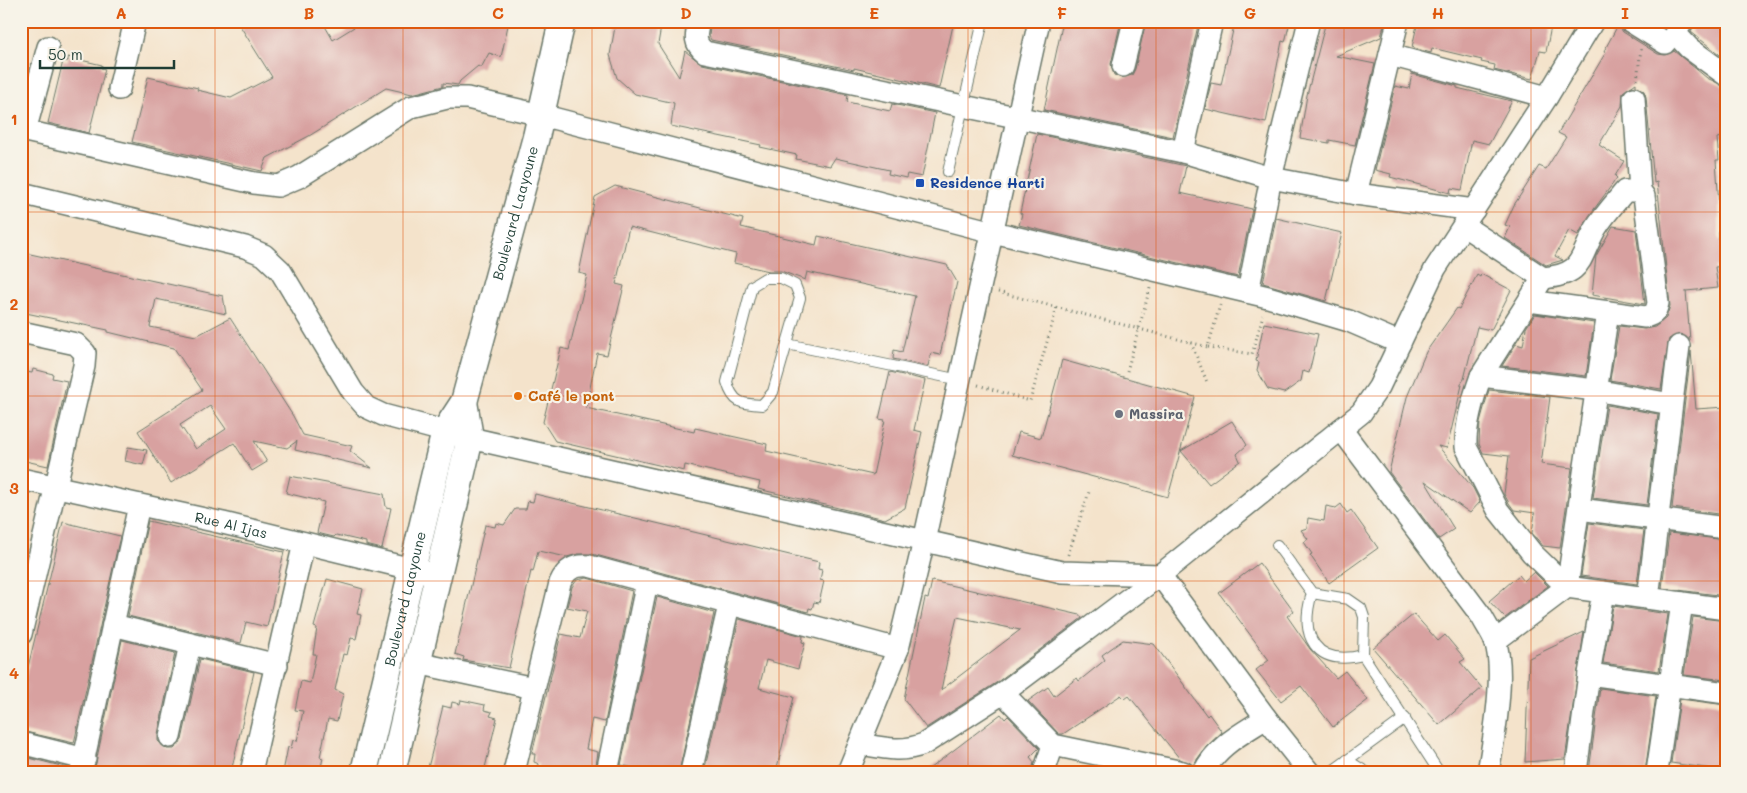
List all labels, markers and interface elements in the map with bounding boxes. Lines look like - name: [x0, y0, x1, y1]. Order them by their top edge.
- text: A: [115, 2, 127, 23]
- text: B: [304, 2, 314, 23]
- text: C: [492, 2, 504, 23]
- text: D: [680, 2, 692, 23]
- text: E: [869, 2, 879, 23]
- text: F: [1057, 2, 1067, 23]
- text: G: [1244, 2, 1256, 23]
- text: H: [1432, 2, 1444, 23]
- text: I: [1621, 2, 1629, 23]
- scale bar: [40, 38, 174, 70]
- text: 50 m: [48, 44, 83, 64]
- text: 1: [10, 108, 18, 129]
- street label: Boulevard Laayoune: [488, 144, 542, 282]
- place label: Residence Harti: [930, 173, 1045, 192]
- marker: Residence Harti: [914, 177, 926, 189]
- text: 2: [10, 293, 19, 314]
- place label: Café le pont: [528, 386, 615, 405]
- marker: Café le pont: [512, 390, 524, 402]
- place label: Massira: [1129, 404, 1184, 423]
- marker: Massira: [1113, 408, 1125, 420]
- text: 3: [9, 477, 19, 498]
- street label: Rue Al Ijas: [193, 507, 269, 542]
- street label: Boulevard Laayoune: [379, 529, 430, 668]
- text: 4: [9, 662, 19, 683]

